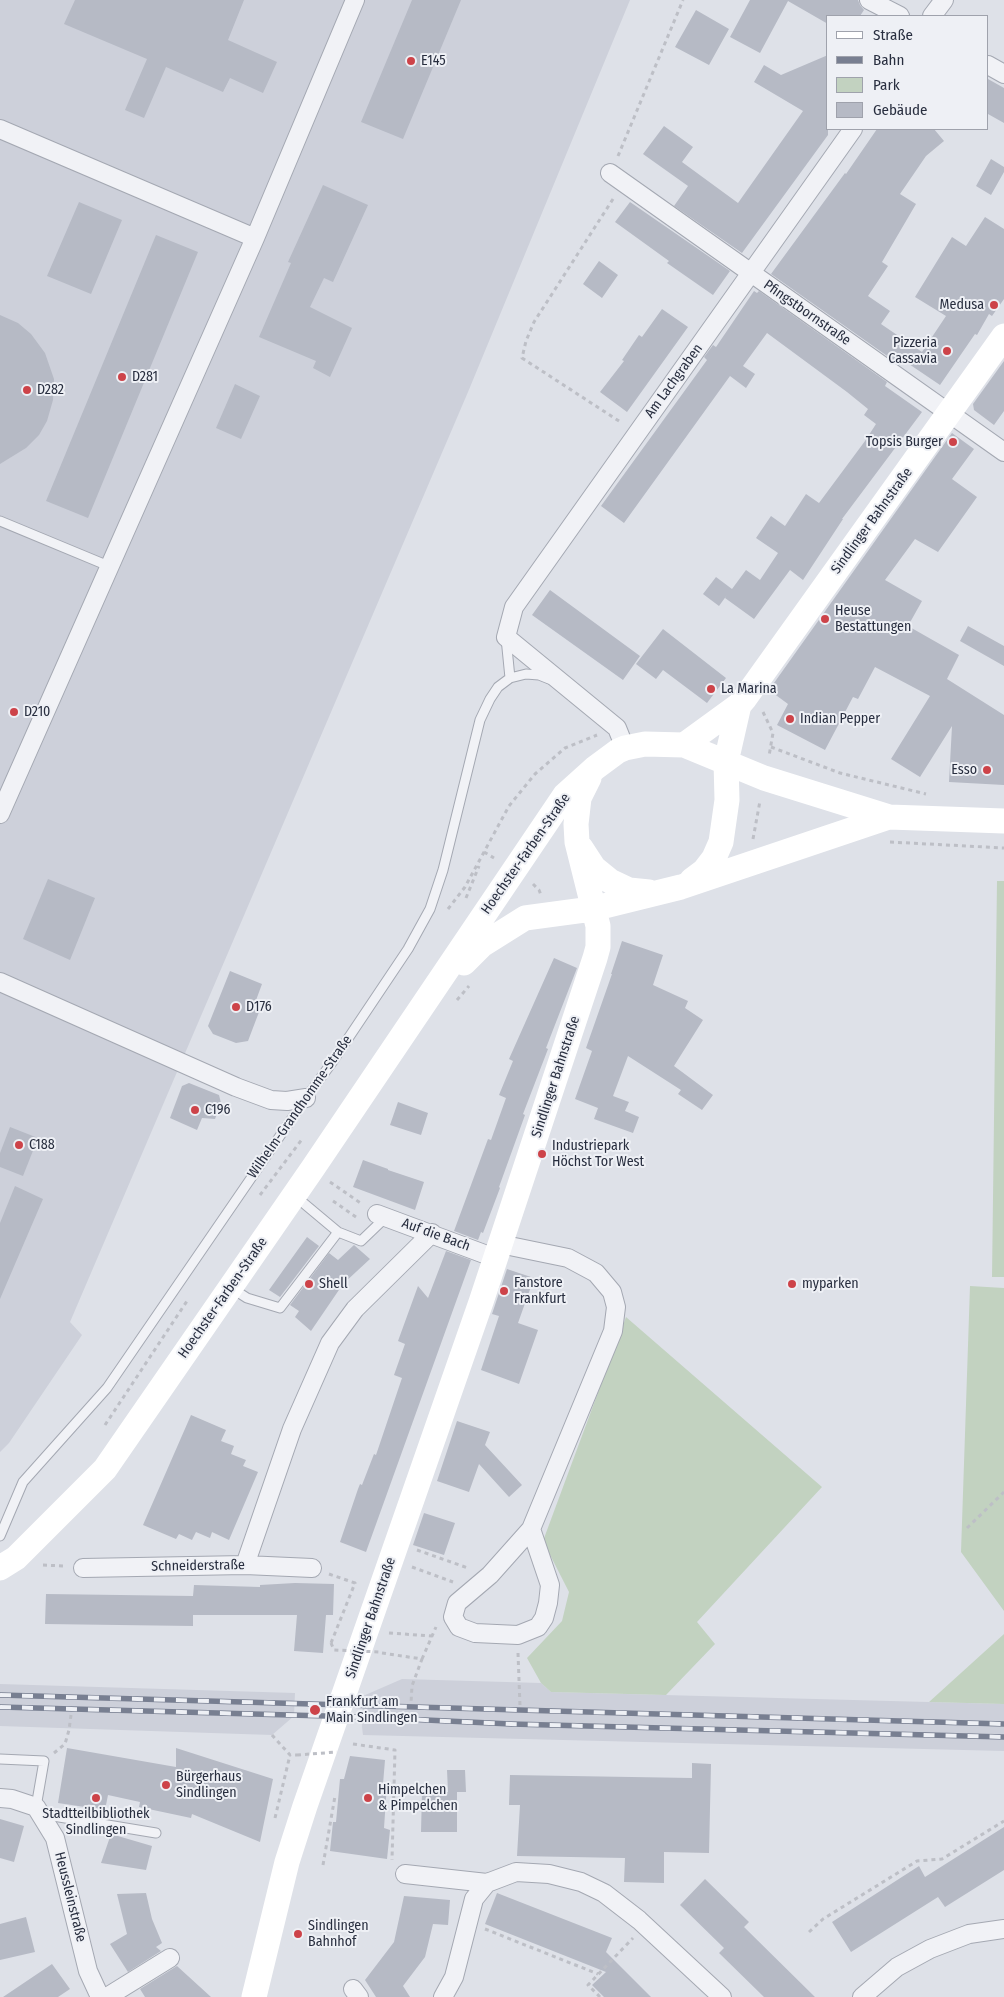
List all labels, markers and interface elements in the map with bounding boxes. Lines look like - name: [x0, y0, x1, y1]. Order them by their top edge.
- legend: [826, 15, 989, 130]
- text: Straße: [873, 26, 913, 44]
- text: Bahn: [873, 51, 904, 69]
- place label: E145: [421, 53, 446, 69]
- marker: E145: [405, 55, 417, 67]
- text: Park: [873, 76, 900, 94]
- text: Gebäude: [873, 101, 928, 119]
- street label: Pfingstbornstraße: [760, 277, 854, 349]
- place label: Medusa: [940, 297, 984, 313]
- marker: Medusa: [988, 299, 1000, 311]
- place label: Pizzeria Cassavia: [888, 335, 937, 368]
- street label: Am Lachgraben: [642, 341, 706, 421]
- marker: Pizzeria Cassavia: [941, 345, 953, 357]
- place label: D281: [132, 369, 158, 385]
- marker: D281: [116, 371, 128, 383]
- place label: D282: [37, 382, 64, 398]
- marker: D282: [21, 384, 33, 396]
- place label: Topsis Burger: [866, 434, 943, 450]
- marker: Topsis Burger: [947, 436, 959, 448]
- street label: Sindlinger Bahnstraße: [828, 465, 916, 577]
- place label: Heuse Bestattungen: [835, 603, 911, 636]
- marker: Heuse Bestattungen: [819, 613, 831, 625]
- place label: La Marina: [721, 681, 777, 697]
- marker: La Marina: [705, 683, 717, 695]
- place label: D210: [24, 704, 50, 720]
- marker: D210: [8, 706, 20, 718]
- place label: Indian Pepper: [800, 711, 880, 727]
- marker: Indian Pepper: [784, 713, 796, 725]
- place label: Esso: [951, 762, 977, 778]
- marker: Esso: [981, 764, 993, 776]
- street label: Hoechster-Farben-Straße: [478, 790, 574, 918]
- place label: D176: [246, 999, 272, 1015]
- marker: D176: [230, 1001, 242, 1013]
- street label: Sindlinger Bahnstraße: [528, 1014, 584, 1140]
- street label: Wilhelm-Grandhomme-Straße: [244, 1032, 356, 1182]
- place label: C196: [205, 1102, 231, 1118]
- marker: C196: [189, 1104, 201, 1116]
- place label: C188: [29, 1137, 55, 1153]
- place label: Industriepark Höchst Tor West: [552, 1138, 644, 1170]
- marker: C188: [13, 1139, 25, 1151]
- marker: Industriepark Höchst Tor West: [536, 1148, 548, 1160]
- street label: Auf die Bach: [400, 1215, 472, 1255]
- street label: Hoechster-Farben-Straße: [175, 1234, 271, 1362]
- place label: Fanstore Frankfurt: [514, 1275, 566, 1308]
- place label: Shell: [319, 1276, 348, 1292]
- place label: myparken: [802, 1276, 859, 1292]
- marker: Shell: [303, 1278, 315, 1290]
- marker: myparken: [786, 1278, 798, 1290]
- marker: Fanstore Frankfurt: [498, 1285, 510, 1297]
- street label: Sindlinger Bahnstraße: [342, 1555, 400, 1681]
- street label: Schneiderstraße: [151, 1557, 245, 1575]
- place label: Frankfurt am Main Sindlingen: [326, 1694, 418, 1726]
- marker: Frankfurt am Main Sindlingen: [308, 1703, 322, 1717]
- place label: Bürgerhaus Sindlingen: [176, 1769, 241, 1801]
- marker: Bürgerhaus Sindlingen: [160, 1779, 172, 1791]
- place label: Himpelchen & Pimpelchen: [378, 1782, 458, 1814]
- marker: Stadtteilbibliothek Sindlingen: [90, 1792, 102, 1804]
- marker: Himpelchen & Pimpelchen: [362, 1792, 374, 1804]
- place label: Stadtteilbibliothek Sindlingen: [42, 1806, 150, 1838]
- street label: Heussleinstraße: [51, 1850, 89, 1944]
- place label: Sindlingen Bahnhof: [308, 1918, 369, 1950]
- marker: Sindlingen Bahnhof: [292, 1928, 304, 1940]

